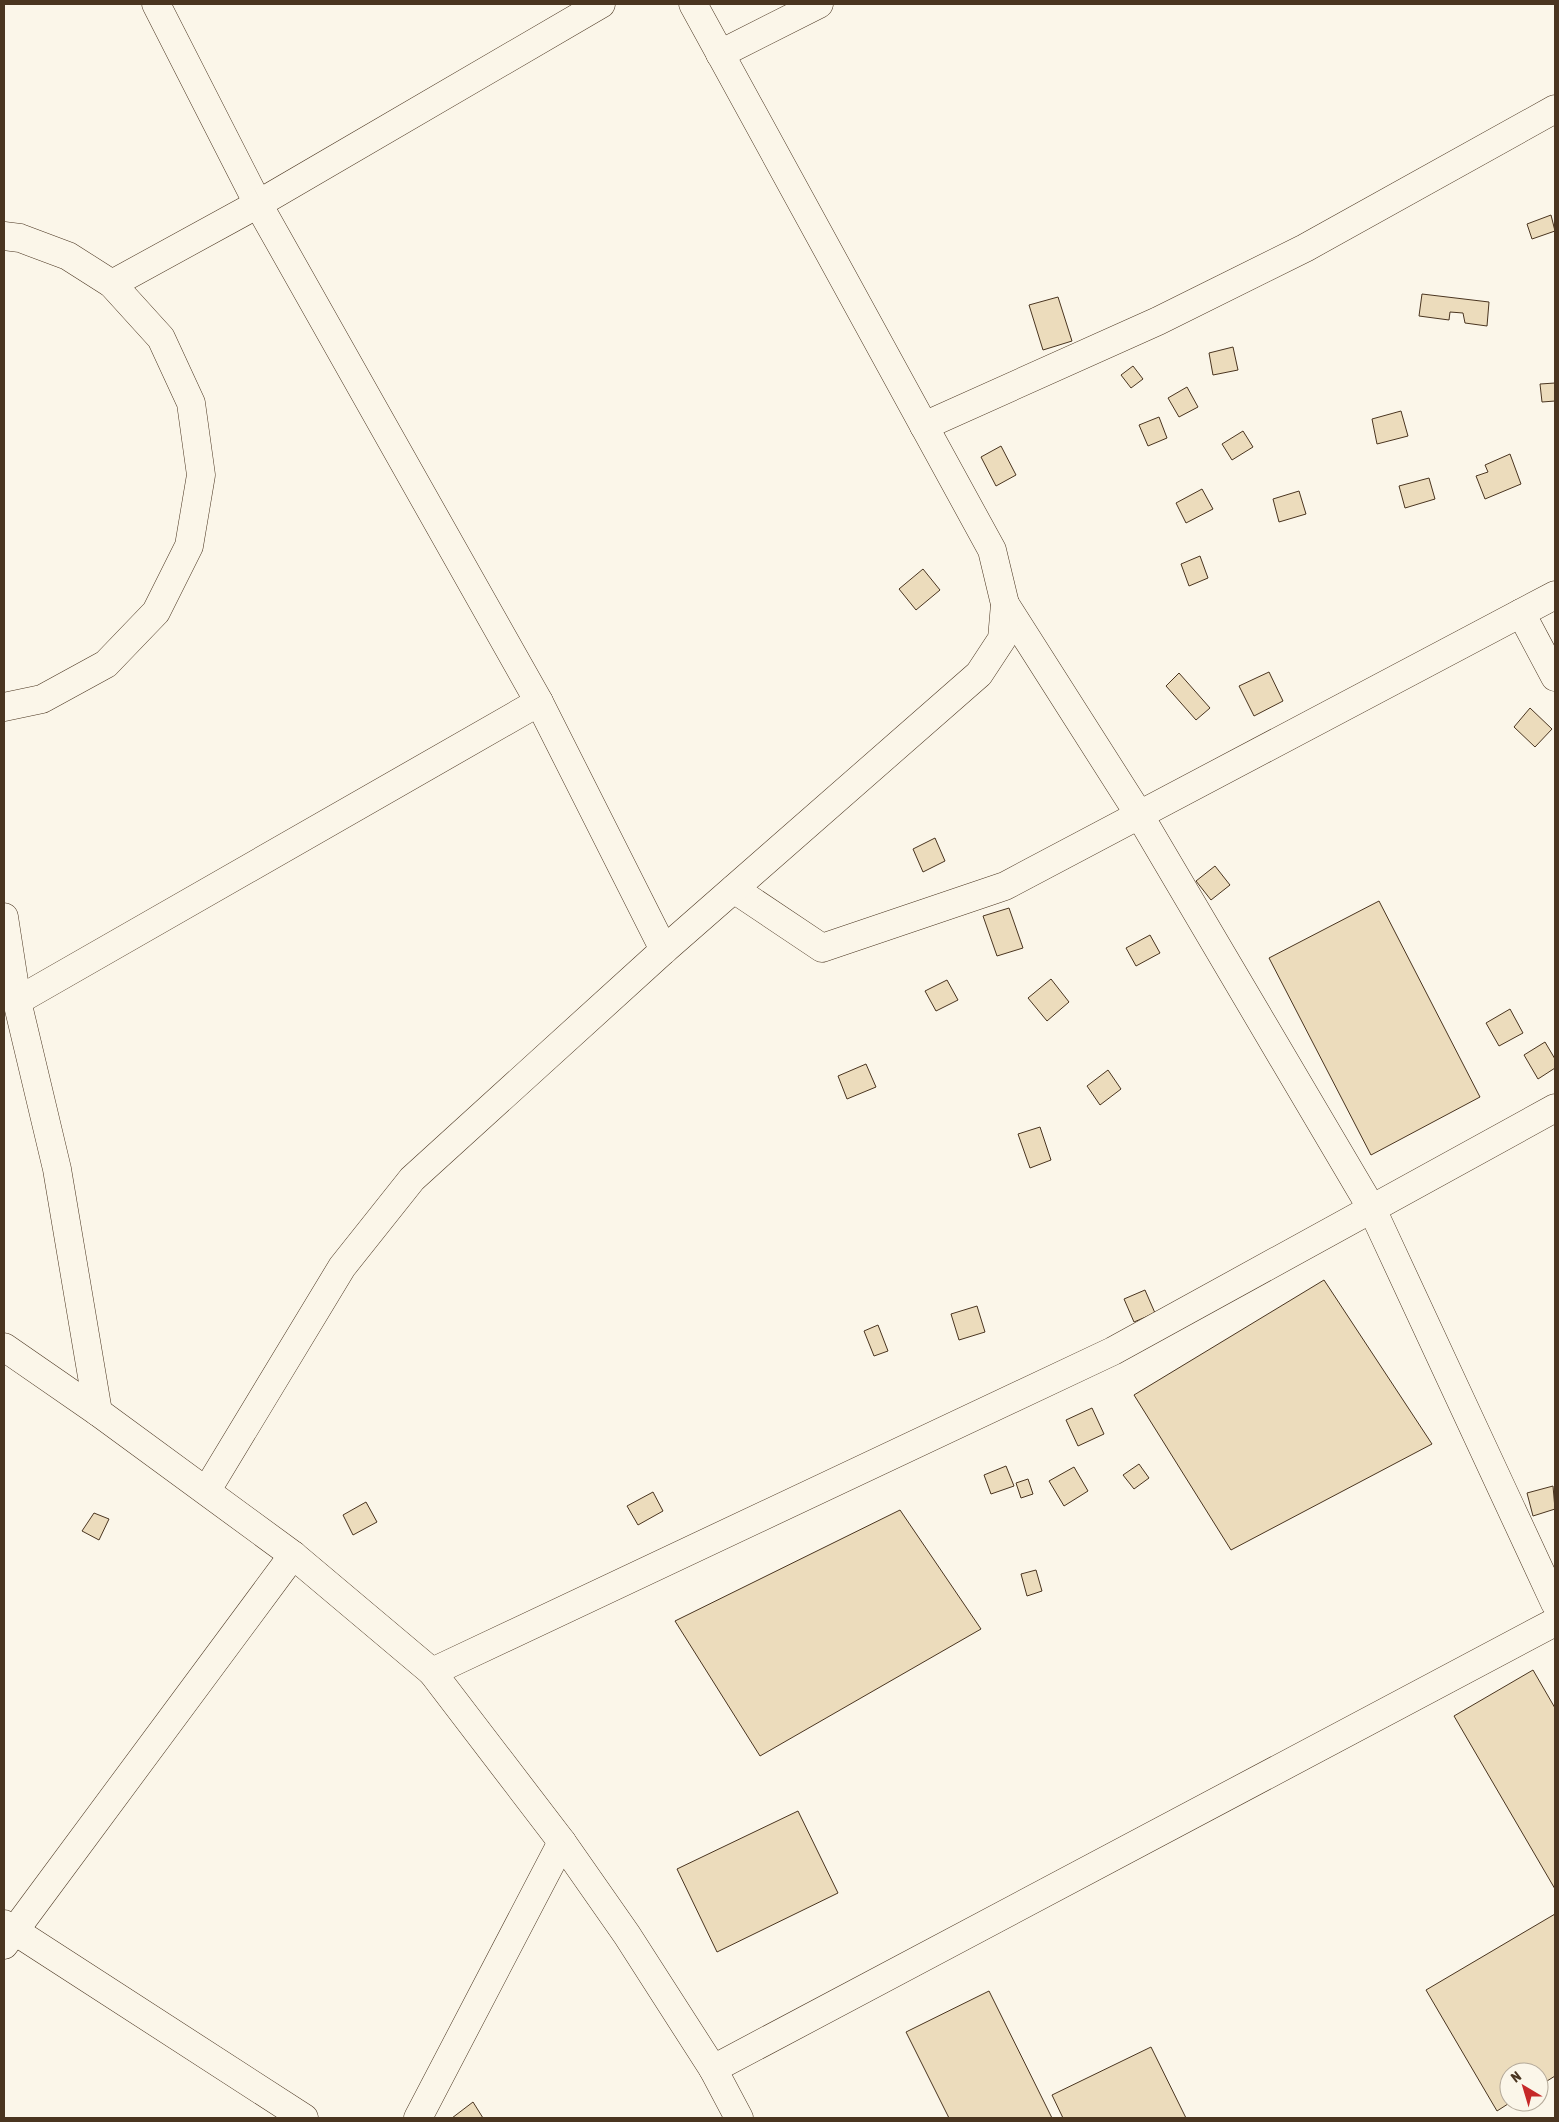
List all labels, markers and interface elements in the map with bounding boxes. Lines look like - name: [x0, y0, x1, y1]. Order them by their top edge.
- north arrow: [1499, 2062, 1549, 2112]
- text: N: [1508, 2068, 1524, 2086]

